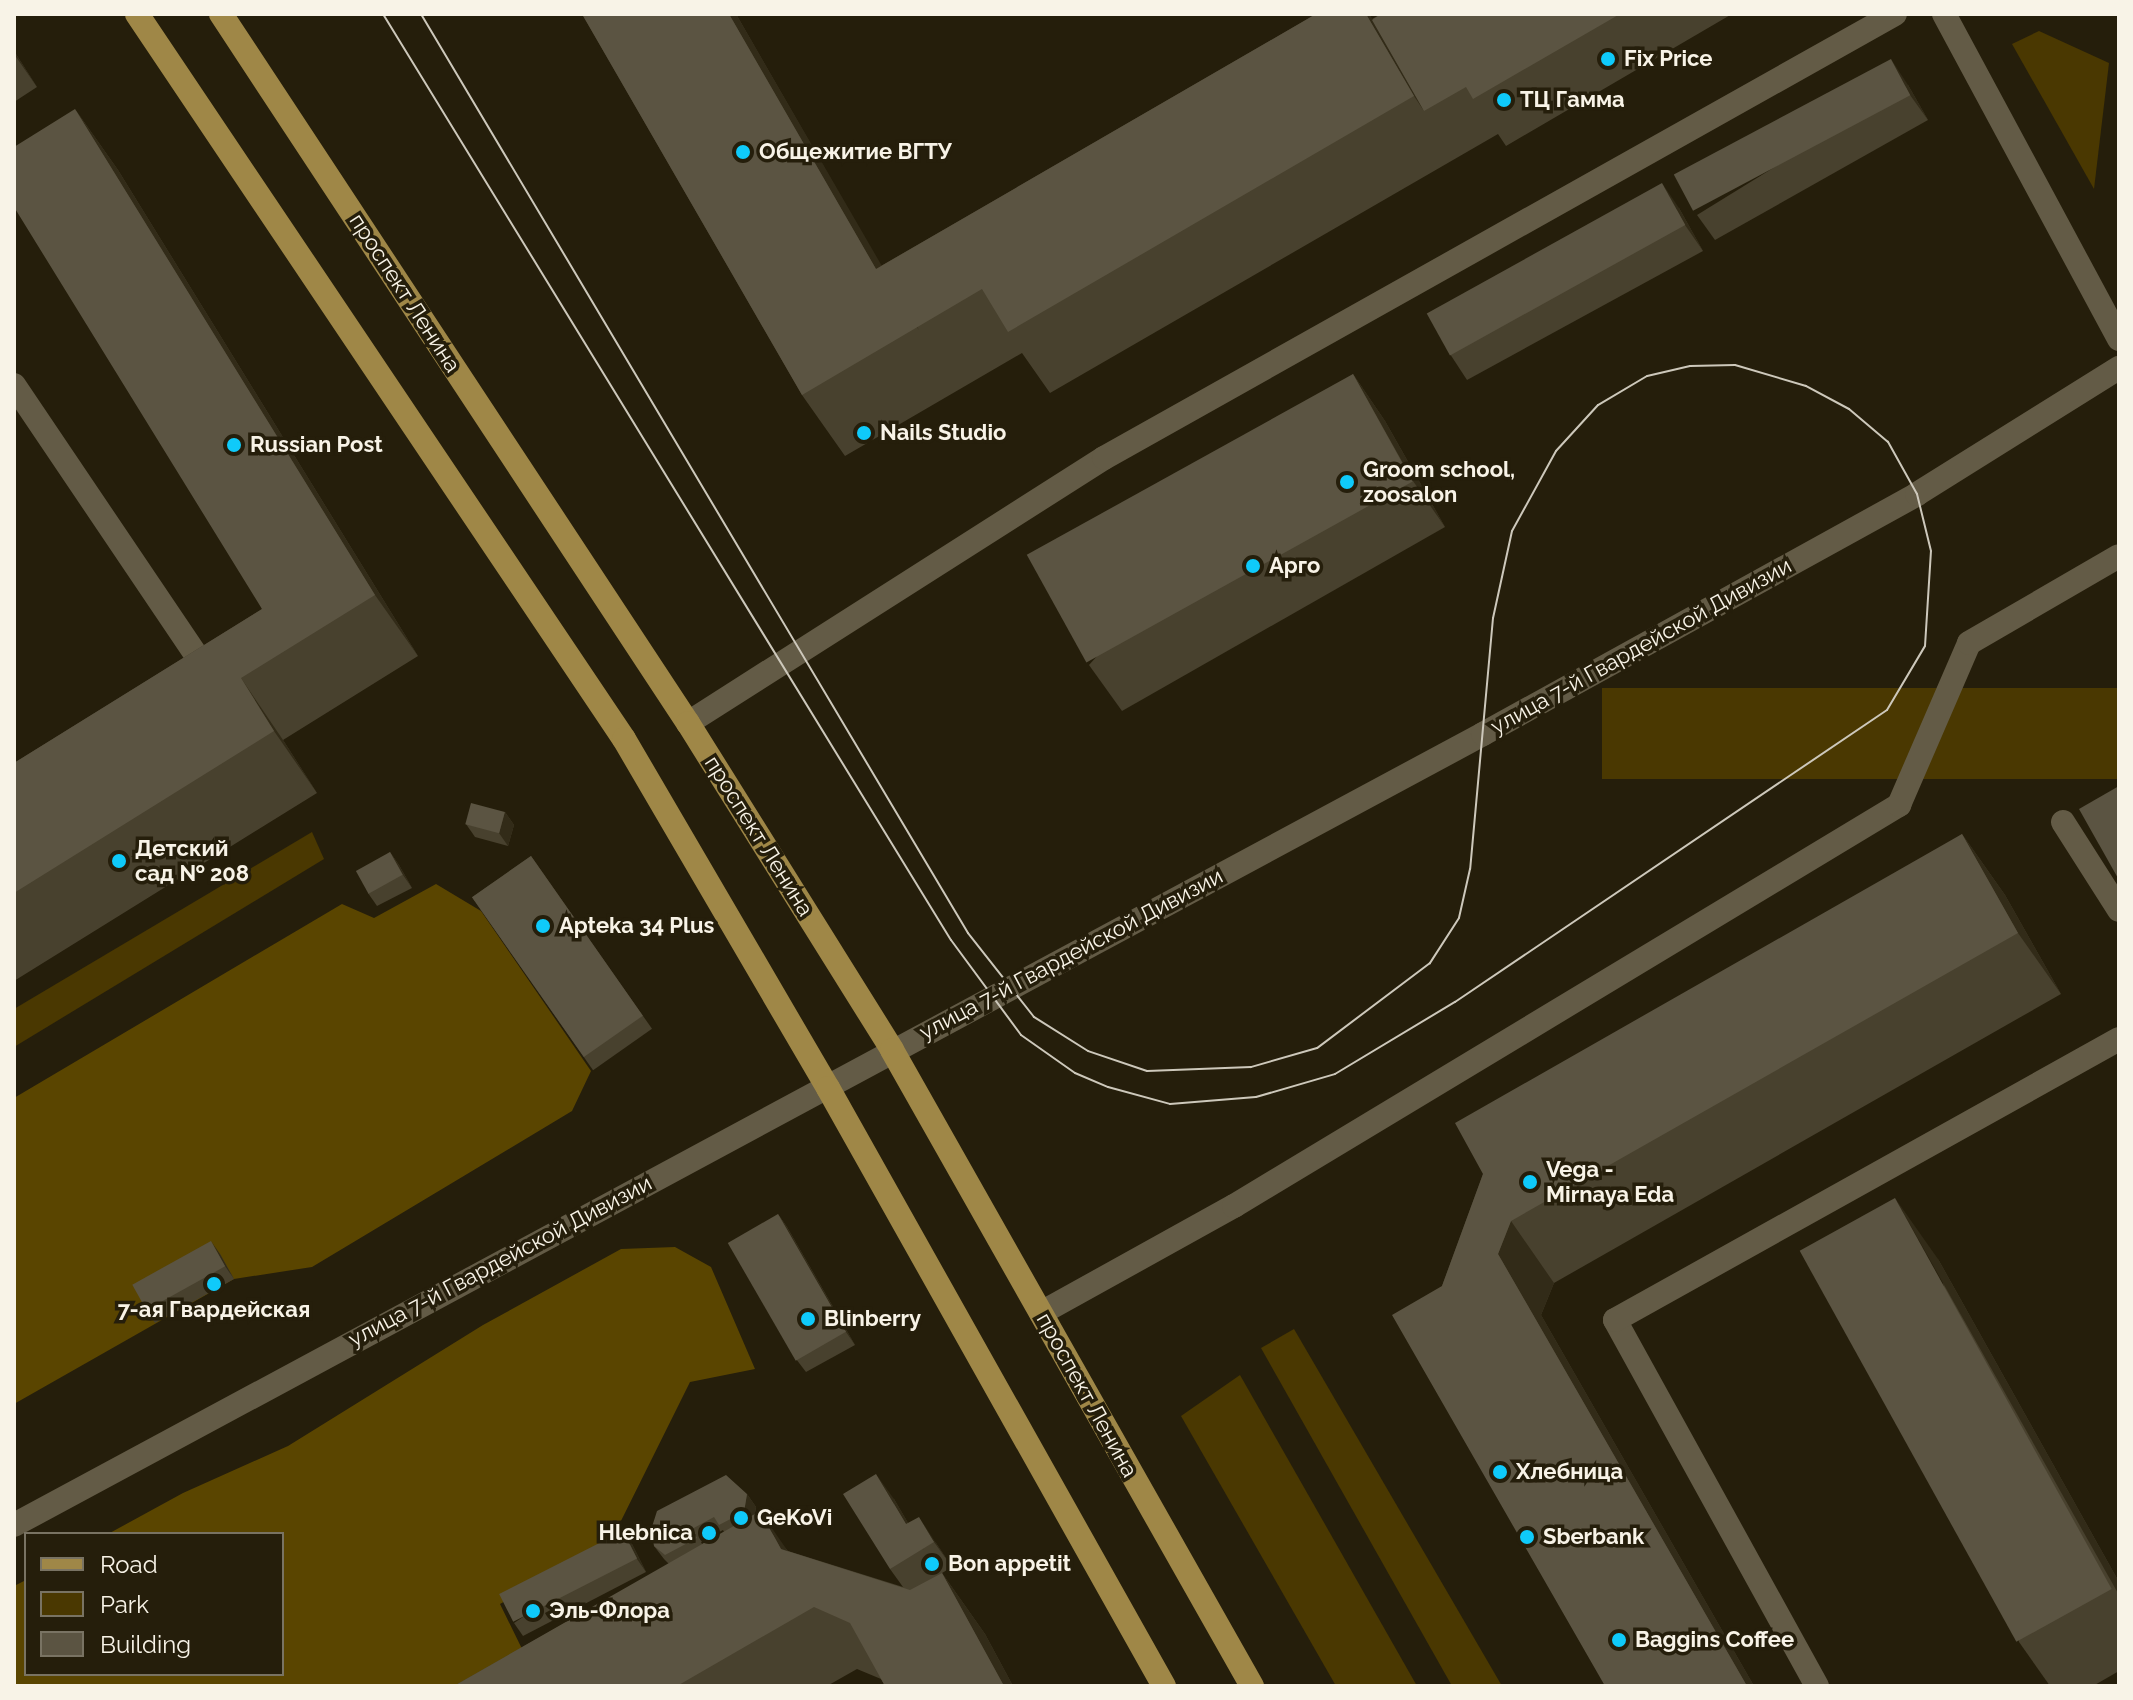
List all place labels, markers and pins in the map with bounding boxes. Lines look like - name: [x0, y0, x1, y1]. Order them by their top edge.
- place label: Fix Price: [1624, 46, 1713, 72]
- marker: Fix Price: [1599, 50, 1617, 68]
- place label: ТЦ Гамма: [1520, 87, 1625, 113]
- marker: ТЦ Гамма: [1495, 91, 1513, 109]
- place label: Общежитие ВГТУ: [759, 139, 952, 165]
- marker: Общежитие ВГТУ: [734, 143, 752, 161]
- place label: Nails Studio: [880, 420, 1006, 446]
- marker: Nails Studio: [855, 424, 873, 442]
- place label: Russian Post: [250, 432, 383, 458]
- marker: Russian Post: [225, 436, 243, 454]
- place label: Groom school, zoosalon: [1363, 456, 1515, 508]
- marker: Groom school, zoosalon: [1338, 473, 1356, 491]
- place label: Арго: [1269, 553, 1320, 579]
- marker: Арго: [1244, 557, 1262, 575]
- place label: Детский сад № 208: [135, 835, 249, 886]
- marker: Детский сад № 208: [110, 852, 128, 870]
- place label: Apteka 34 Plus: [559, 913, 714, 939]
- marker: Apteka 34 Plus: [534, 917, 552, 935]
- place label: Vega - Mirnaya Eda: [1546, 1156, 1674, 1208]
- marker: Vega - Mirnaya Eda: [1521, 1173, 1539, 1191]
- marker: 7-ая Гвардейская: [205, 1275, 223, 1293]
- place label: 7-ая Гвардейская: [118, 1297, 310, 1323]
- place label: Blinberry: [824, 1306, 921, 1332]
- marker: Blinberry: [799, 1310, 817, 1328]
- place label: Хлебница: [1516, 1459, 1623, 1485]
- marker: Хлебница: [1491, 1463, 1509, 1481]
- place label: GeKoVi: [757, 1505, 832, 1531]
- marker: GeKoVi: [732, 1509, 750, 1527]
- place label: Hlebnica: [599, 1520, 693, 1546]
- marker: Hlebnica: [700, 1524, 718, 1542]
- place label: Sberbank: [1543, 1524, 1644, 1550]
- marker: Sberbank: [1518, 1528, 1536, 1546]
- place label: Bon appetit: [948, 1551, 1071, 1577]
- marker: Bon appetit: [923, 1555, 941, 1573]
- place label: Эль-Флора: [549, 1598, 670, 1624]
- marker: Эль-Флора: [524, 1602, 542, 1620]
- place label: Baggins Coffee: [1635, 1627, 1794, 1653]
- marker: Baggins Coffee: [1610, 1631, 1628, 1649]

